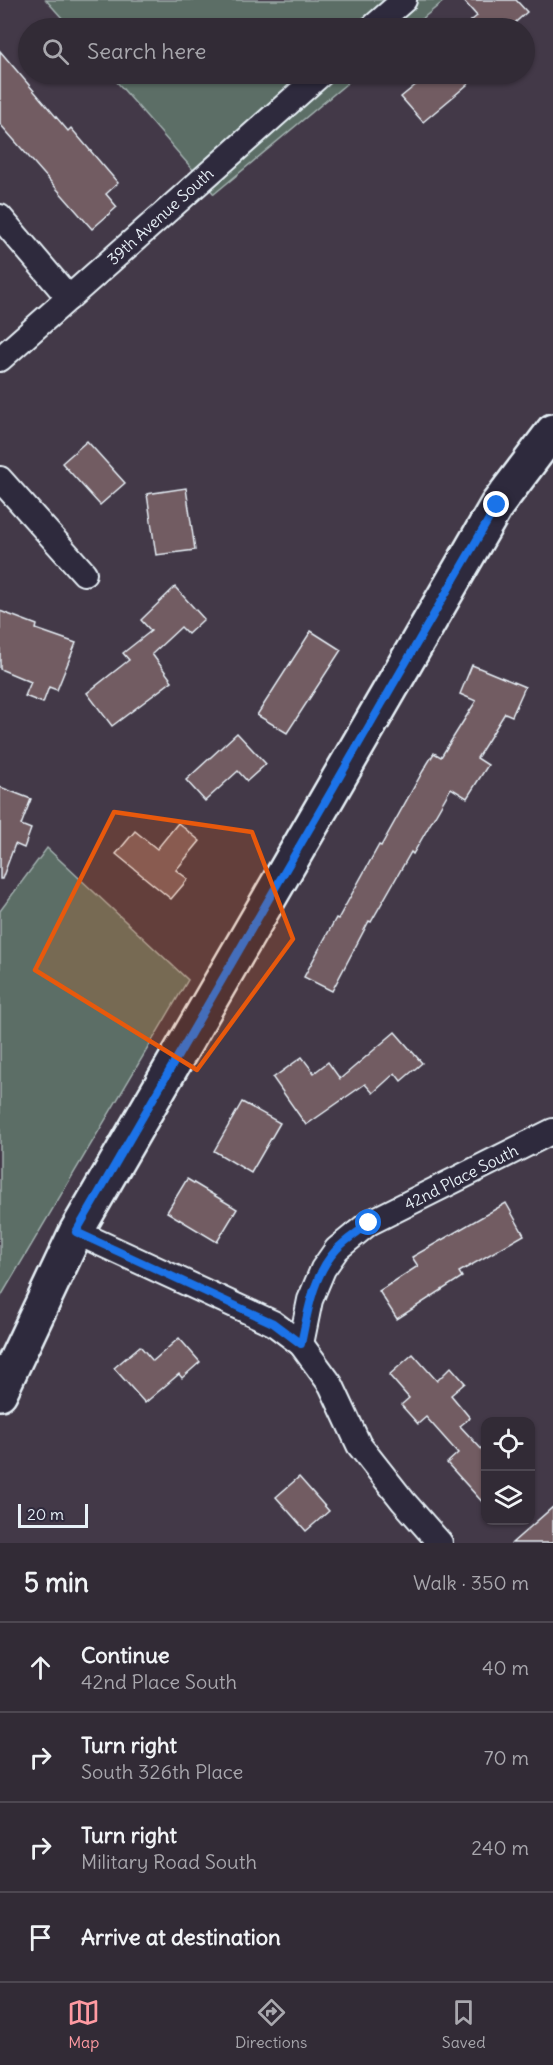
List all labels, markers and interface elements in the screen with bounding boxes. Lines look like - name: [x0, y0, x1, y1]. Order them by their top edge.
- search box: [18, 18, 535, 84]
- icon: search: [39, 35, 72, 68]
- text: Search here: [87, 37, 206, 65]
- street label: 39th Avenue South: [103, 163, 217, 269]
- route end: [483, 491, 509, 517]
- street label: 42nd Place South: [401, 1140, 521, 1214]
- route start: [355, 1209, 381, 1235]
- map controls: [481, 1417, 535, 1525]
- button: locate: [481, 1417, 535, 1471]
- button: layers: [481, 1471, 535, 1525]
- scale bar: [18, 1501, 88, 1528]
- text: 20 m: [27, 1504, 64, 1524]
- text: 5 min: [24, 1566, 89, 1599]
- text: Walk · 350 m: [413, 1570, 529, 1595]
- text: Continue: [81, 1641, 170, 1669]
- icon: ahead: [24, 1651, 57, 1684]
- text: 40 m: [482, 1655, 529, 1680]
- text: 42nd Place South: [81, 1669, 237, 1694]
- text: Turn right: [81, 1731, 177, 1759]
- icon: right: [24, 1741, 57, 1774]
- text: 70 m: [484, 1745, 529, 1770]
- text: South 326th Place: [81, 1759, 243, 1784]
- text: Turn right: [81, 1821, 177, 1849]
- icon: right: [24, 1831, 57, 1864]
- text: 240 m: [471, 1835, 529, 1860]
- text: Military Road South: [81, 1849, 257, 1874]
- icon: arrive: [24, 1921, 57, 1954]
- text: Arrive at destination: [81, 1923, 281, 1951]
- tab: Map: [67, 1996, 100, 2052]
- tab: Directions: [235, 1996, 307, 2052]
- tab: Saved: [442, 1996, 486, 2052]

